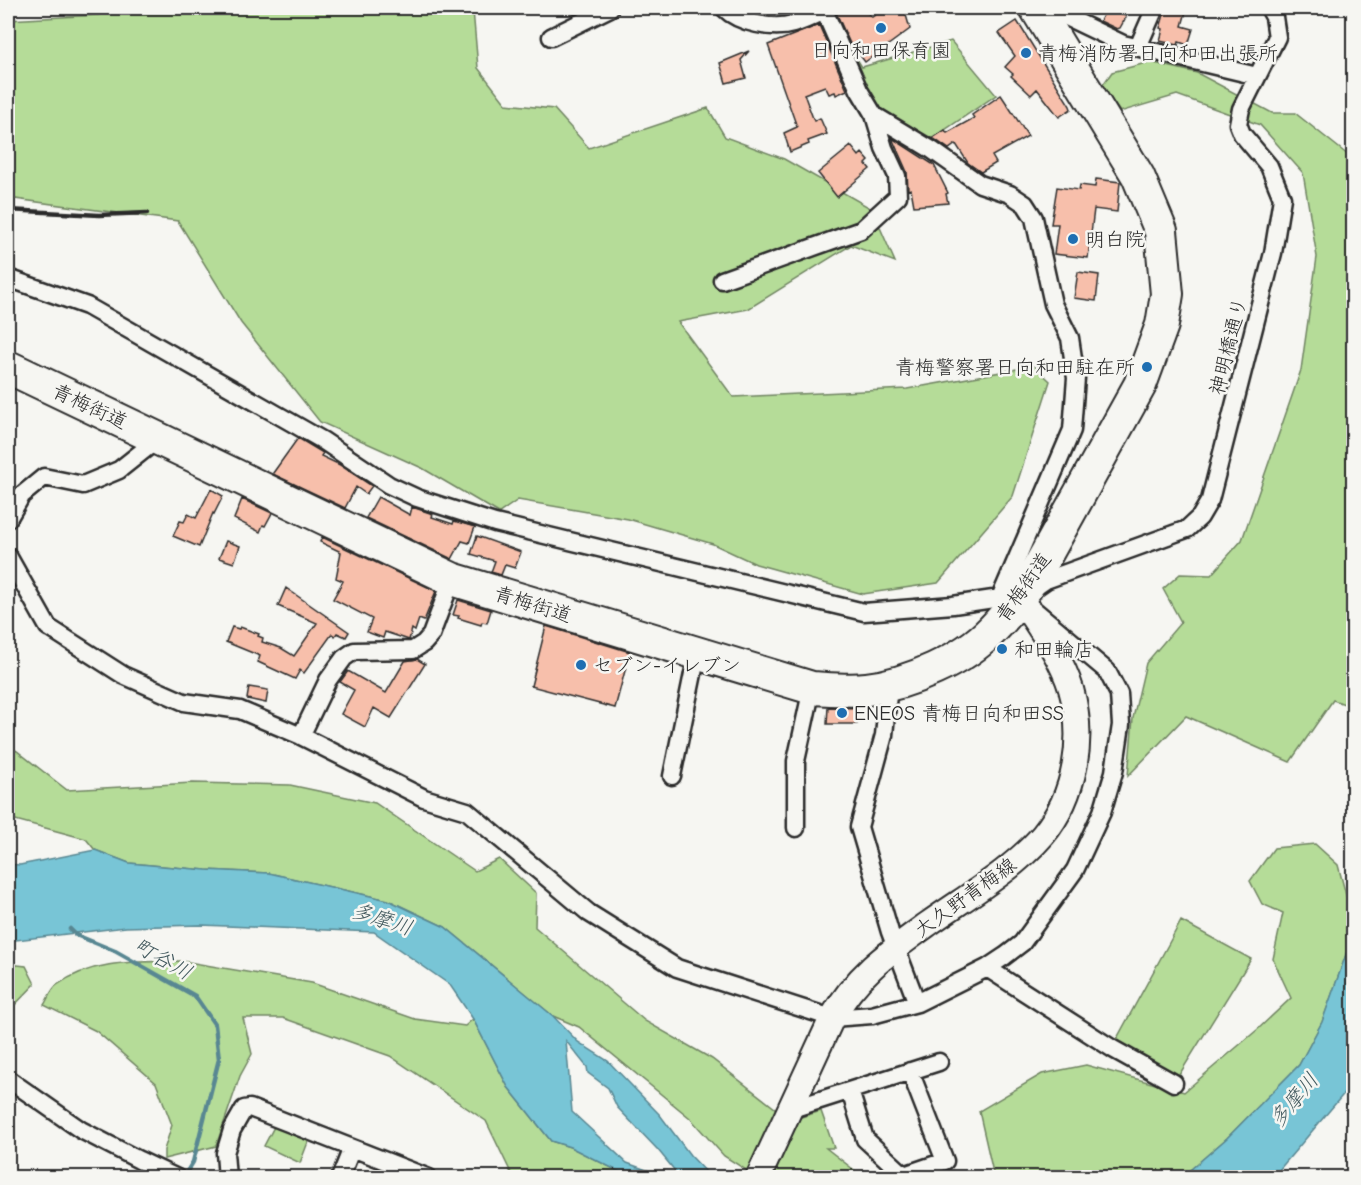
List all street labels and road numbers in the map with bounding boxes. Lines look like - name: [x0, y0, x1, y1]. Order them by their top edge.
- street label: 神明橋通り: [1205, 295, 1252, 397]
- street label: 青梅街道: [49, 379, 131, 434]
- street label: 青梅街道: [991, 548, 1056, 627]
- street label: 青梅街道: [491, 582, 574, 627]
- street label: 大久野青梅線: [910, 853, 1021, 942]

